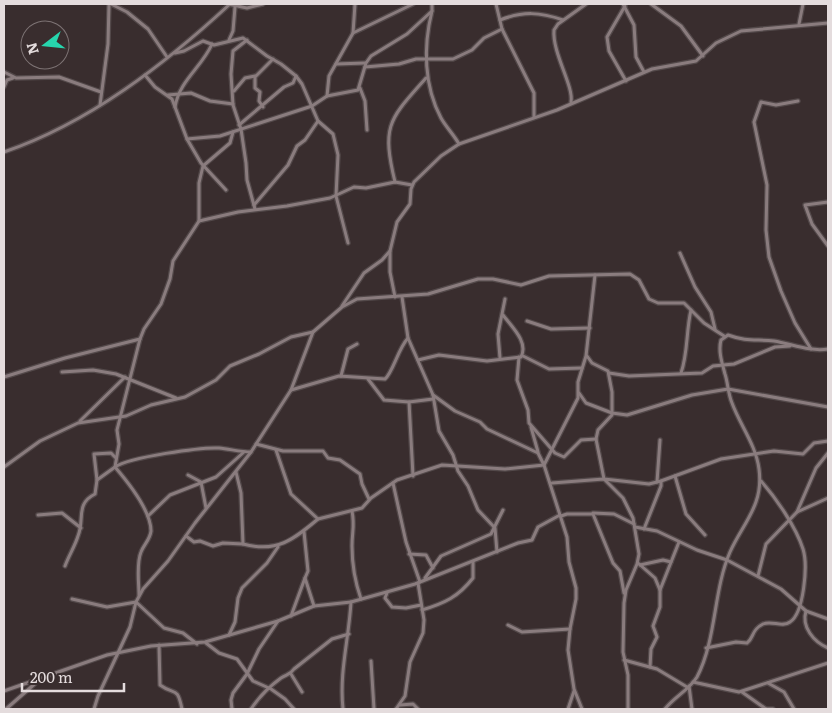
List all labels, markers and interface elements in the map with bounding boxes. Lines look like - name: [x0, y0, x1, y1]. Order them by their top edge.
- north arrow: [20, 20, 70, 70]
- text: N: [20, 40, 43, 57]
- scale bar: [22, 660, 125, 692]
- text: 200 m: [30, 665, 73, 688]

